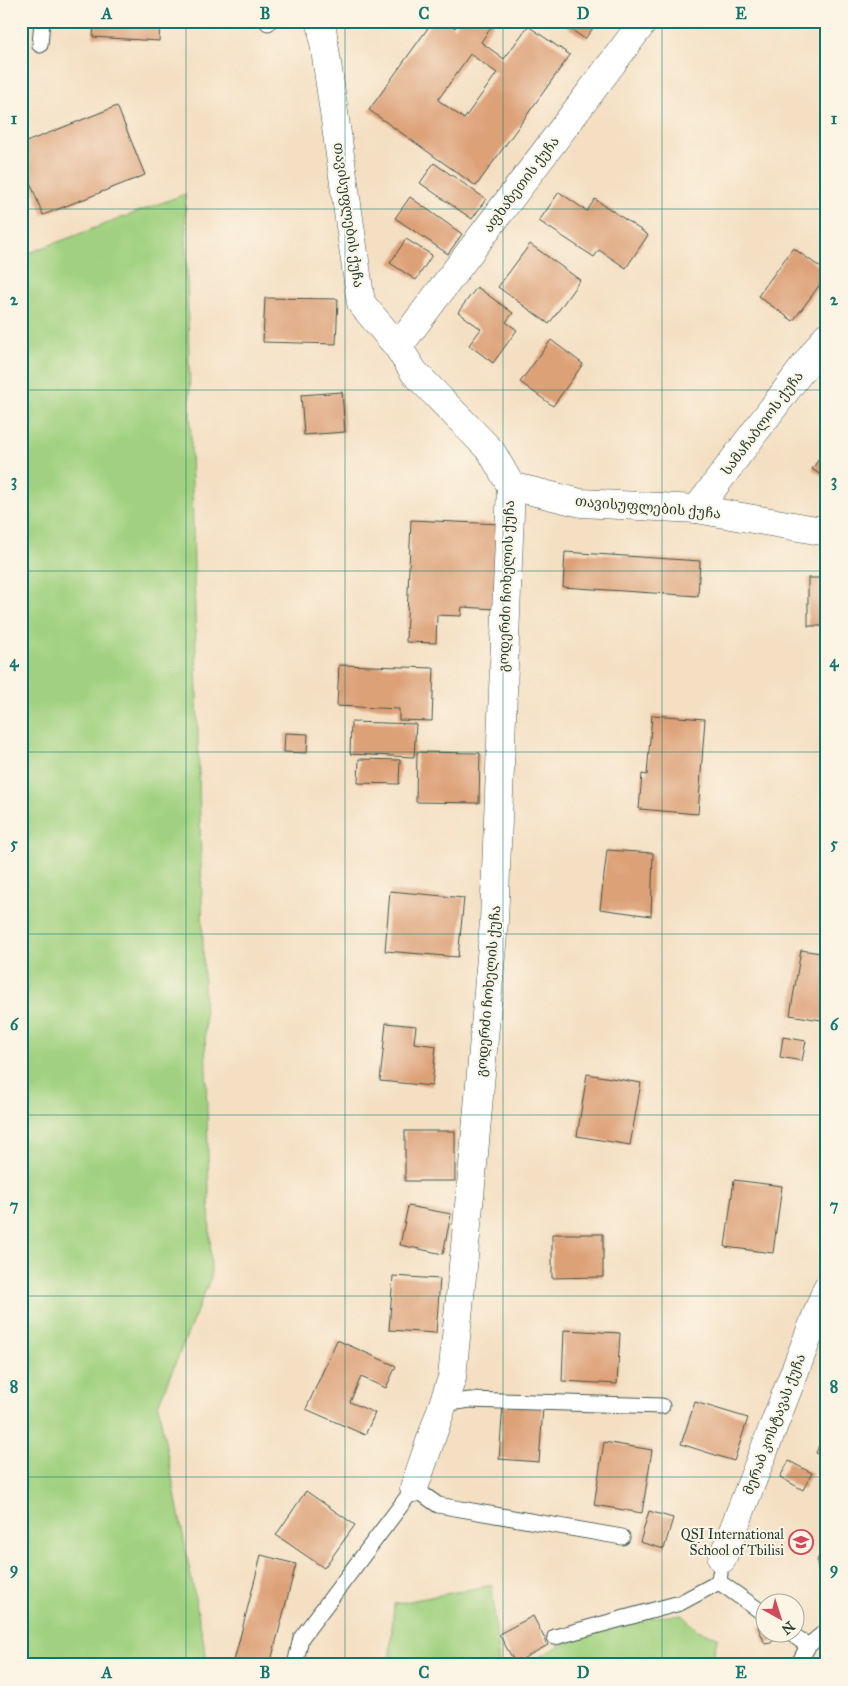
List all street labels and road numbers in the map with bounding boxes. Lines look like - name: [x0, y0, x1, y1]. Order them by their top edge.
- street label: აფხაზეთის ქუჩა: [480, 133, 563, 236]
- street label: თავისუფლების ქუჩა: [330, 141, 367, 289]
- street label: სამაჩაბლოს ქუჩა: [718, 368, 807, 479]
- street label: თავისუფლების ქუჩა: [574, 493, 722, 522]
- street label: გოდერძი ჩოხელის ქუჩა: [495, 500, 518, 672]
- street label: გოდერძი ჩოხელის ქუჩა: [473, 905, 504, 1078]
- street label: მერაბ კოსტავას ქუჩა: [740, 1351, 809, 1497]

